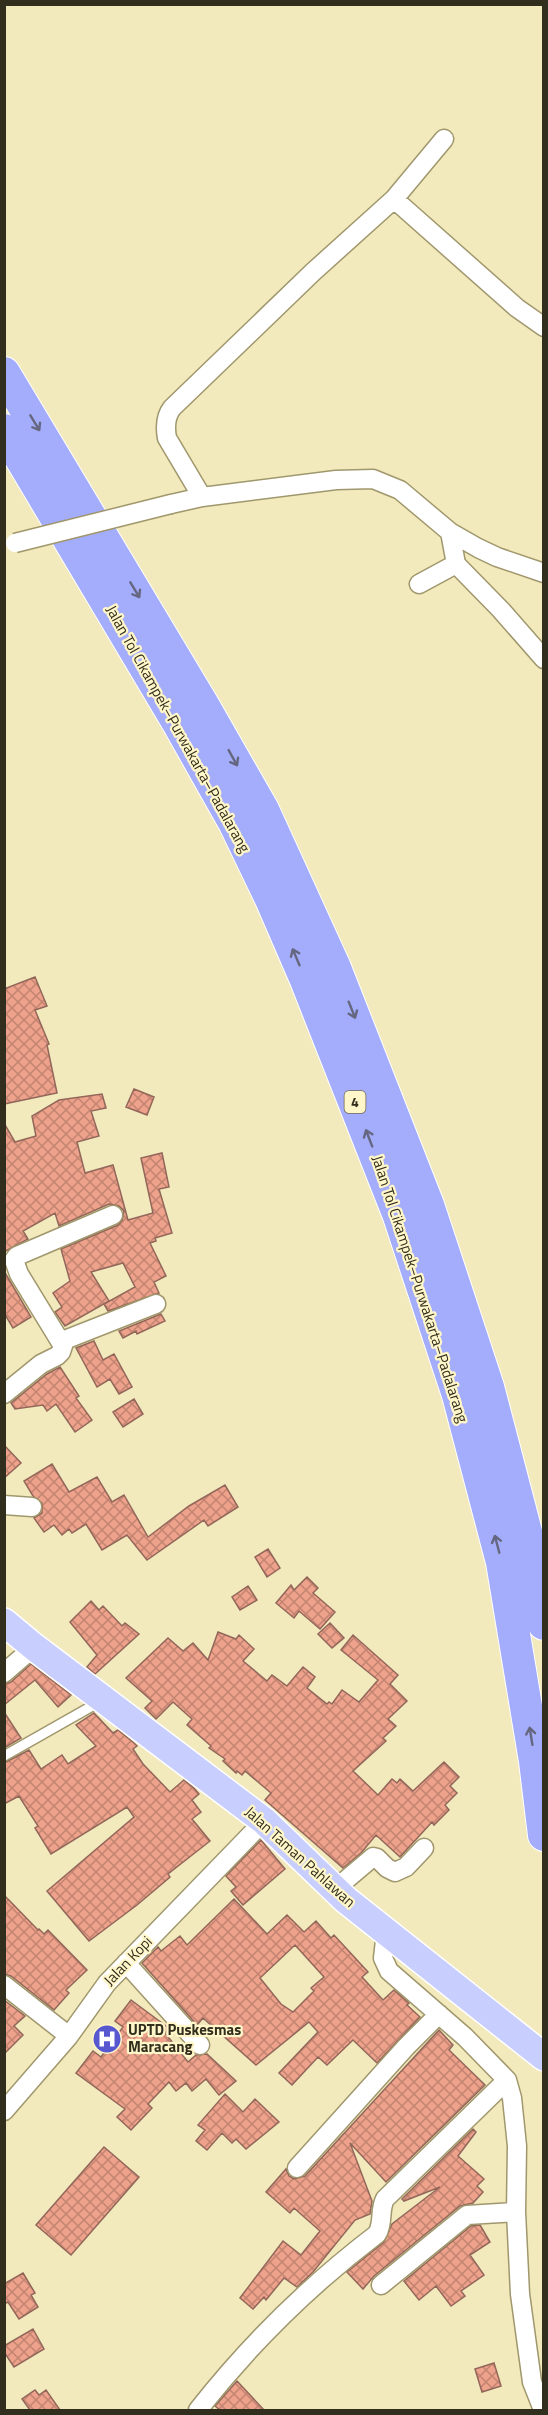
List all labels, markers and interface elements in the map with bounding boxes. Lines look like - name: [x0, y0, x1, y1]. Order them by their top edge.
- one-way arrow: [28, 414, 41, 431]
- one-way arrow: [129, 581, 141, 598]
- street label: Jalan Tol Cikampek–Purwakarta–Padalarang: [101, 601, 256, 857]
- one-way arrow: [228, 749, 240, 766]
- one-way arrow: [290, 948, 301, 967]
- one-way arrow: [347, 1001, 358, 1019]
- road number: 4: [344, 1091, 366, 1113]
- one-way arrow: [363, 1129, 374, 1148]
- street label: Jalan Tol Cikampek–Purwakarta–Padalarang: [366, 1152, 475, 1426]
- one-way arrow: [491, 1535, 502, 1554]
- one-way arrow: [525, 1726, 536, 1746]
- street label: Jalan Taman Pahlawan: [240, 1801, 361, 1913]
- street label: Jalan Kopi: [98, 1931, 157, 1991]
- place label: UPTD Puskesmas Maracang: [128, 2018, 241, 2058]
- hospital icon: UPTD Puskesmas Maracang: [91, 2023, 123, 2055]

